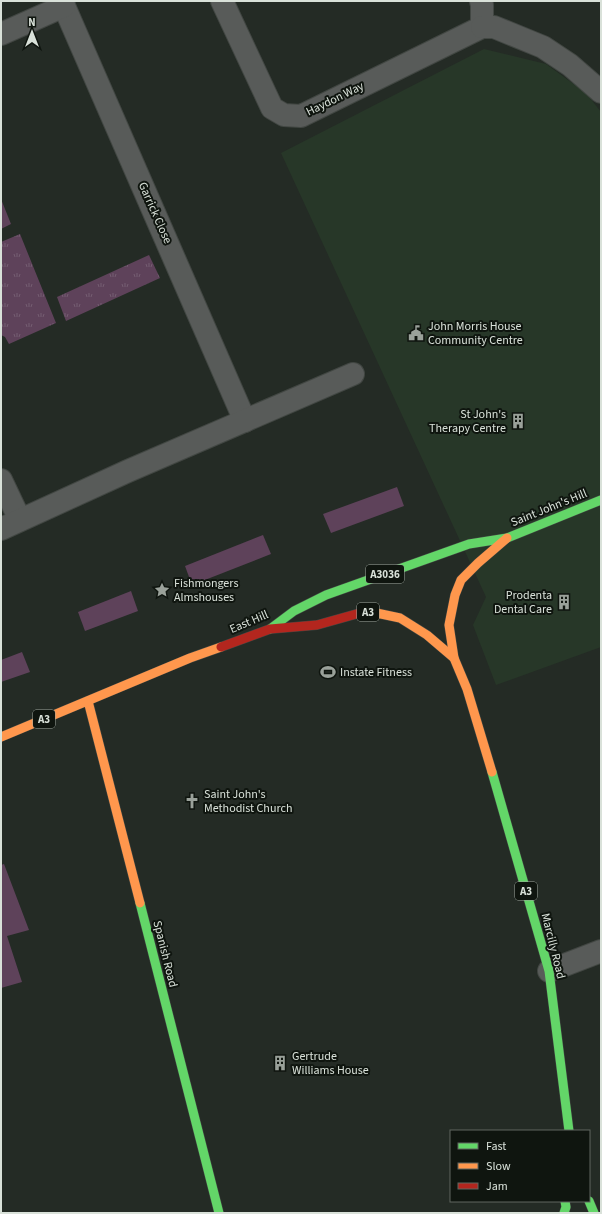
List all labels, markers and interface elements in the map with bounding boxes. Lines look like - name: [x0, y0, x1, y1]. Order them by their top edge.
- north arrow: [12, 12, 52, 52]
- text: N: [28, 15, 36, 30]
- street label: Haydon Way: [303, 77, 367, 120]
- street label: Garrick Close: [134, 179, 176, 247]
- place label: John Morris House Community Centre: [428, 318, 523, 349]
- public building icon: John Morris House Community Centre: [407, 324, 425, 342]
- place label: St John's Therapy Centre: [429, 406, 506, 437]
- building icon: St John's Therapy Centre: [509, 412, 527, 430]
- street label: Saint John's Hill: [508, 485, 590, 531]
- road number: A3036: [366, 565, 404, 583]
- place label: Fishmongers Almshouses: [174, 575, 238, 606]
- place icon: Fishmongers Almshouses: [153, 581, 171, 599]
- place label: Prodenta Dental Care: [494, 587, 552, 618]
- building icon: Prodenta Dental Care: [555, 593, 573, 611]
- road number: A3: [357, 603, 379, 621]
- street label: East Hill: [227, 606, 271, 638]
- sports icon: Instate Fitness: [319, 663, 337, 681]
- place label: Instate Fitness: [340, 664, 412, 681]
- road number: A3: [33, 710, 55, 728]
- place label: Saint John's Methodist Church: [204, 786, 292, 817]
- church icon: Saint John's Methodist Church: [183, 792, 201, 810]
- road number: A3: [515, 882, 537, 900]
- street label: Marcilly Road: [537, 911, 569, 981]
- street label: Spanish Road: [149, 919, 181, 989]
- place label: Gertrude Williams House: [292, 1048, 369, 1079]
- building icon: Gertrude Williams House: [271, 1054, 289, 1072]
- legend: [450, 1130, 590, 1202]
- text: Fast: [486, 1138, 506, 1155]
- text: Slow: [486, 1158, 511, 1175]
- text: Jam: [486, 1178, 508, 1195]

